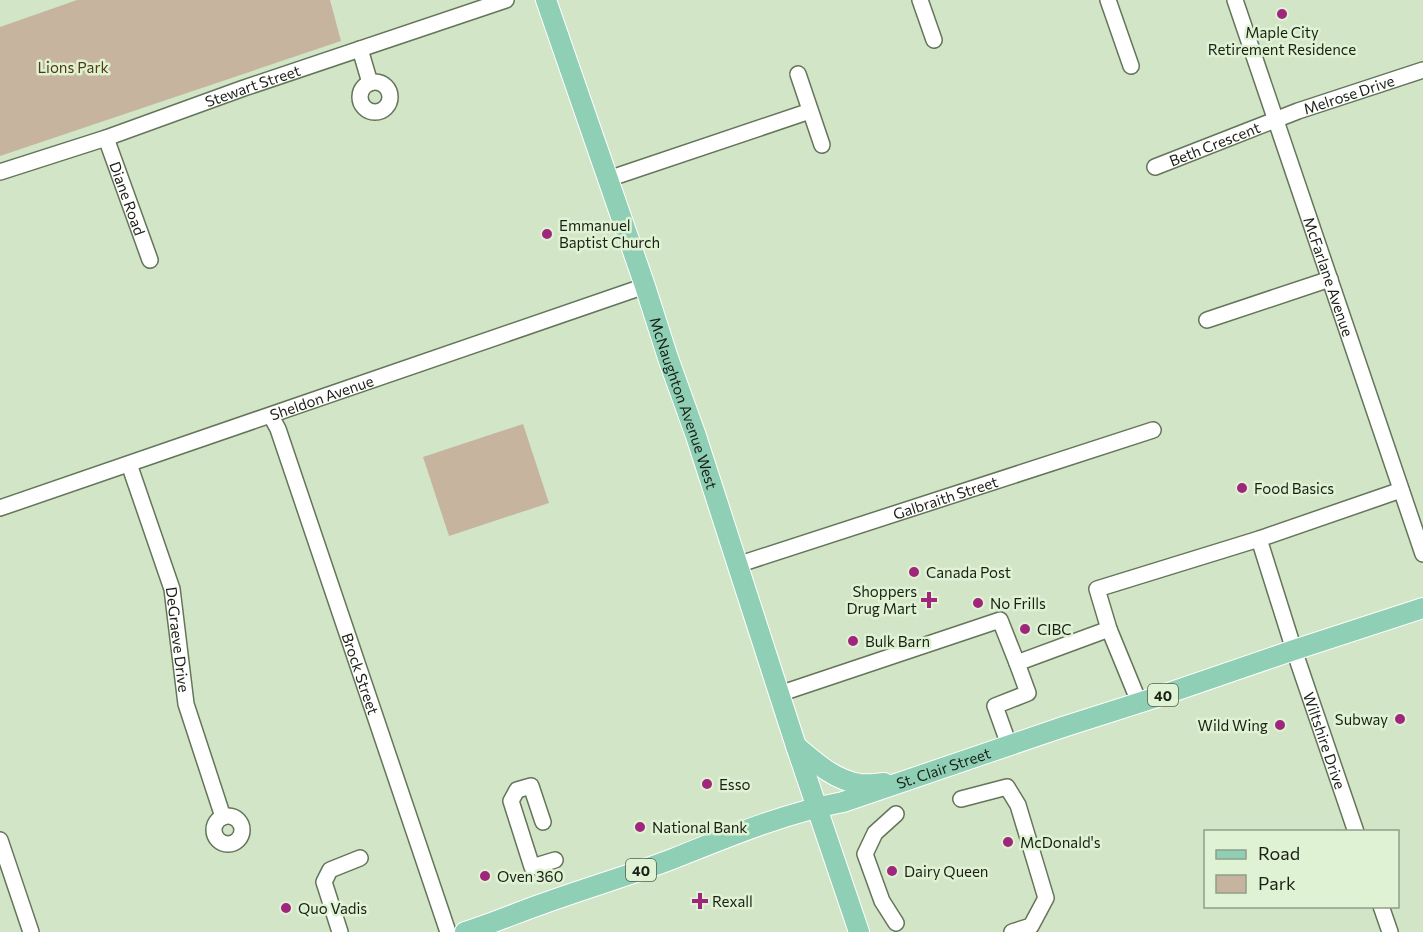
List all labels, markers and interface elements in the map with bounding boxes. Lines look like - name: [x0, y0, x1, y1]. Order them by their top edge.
- marker: Maple City Retirement Residence: [1275, 7, 1289, 21]
- place label: Maple City Retirement Residence: [1208, 23, 1356, 58]
- park label: Lions Park: [37, 58, 109, 76]
- street label: Stewart Street: [202, 61, 303, 110]
- street label: Melrose Drive: [1301, 71, 1397, 118]
- street label: Beth Crescent: [1167, 118, 1263, 170]
- street label: Diane Road: [106, 159, 149, 238]
- street label: McFarlane Avenue: [1300, 214, 1357, 339]
- place label: Emmanuel Baptist Church: [559, 216, 660, 251]
- marker: Emmanuel Baptist Church: [540, 227, 554, 241]
- street label: McNaughton Avenue West: [646, 315, 722, 491]
- street label: Sheldon Avenue: [267, 371, 376, 423]
- street label: Galbraith Street: [891, 472, 1000, 523]
- place label: Food Basics: [1254, 479, 1334, 497]
- marker: Food Basics: [1235, 481, 1249, 495]
- place label: Canada Post: [926, 563, 1011, 581]
- marker: Canada Post: [907, 565, 921, 579]
- place label: Shoppers Drug Mart: [846, 582, 917, 617]
- street label: DeGraeve Drive: [163, 586, 193, 693]
- marker: Shoppers Drug Mart: [922, 593, 936, 607]
- place label: No Frills: [990, 594, 1046, 612]
- marker: No Frills: [971, 596, 985, 610]
- place label: CIBC: [1037, 620, 1071, 638]
- marker: CIBC: [1018, 622, 1032, 636]
- street label: Brock Street: [339, 630, 383, 717]
- place label: Bulk Barn: [865, 632, 930, 650]
- marker: Bulk Barn: [846, 634, 860, 648]
- road number: 40: [1148, 684, 1178, 706]
- street label: Wiltshire Drive: [1300, 690, 1350, 791]
- place label: Subway: [1335, 710, 1388, 728]
- marker: Subway: [1393, 712, 1407, 726]
- place label: Wild Wing: [1198, 716, 1268, 734]
- marker: Wild Wing: [1273, 718, 1287, 732]
- street label: St. Clair Street: [894, 743, 993, 792]
- place label: Esso: [719, 775, 750, 793]
- marker: Esso: [700, 777, 714, 791]
- place label: National Bank: [652, 818, 748, 836]
- marker: National Bank: [633, 820, 647, 834]
- legend: [1204, 830, 1399, 908]
- place label: McDonald's: [1020, 833, 1101, 851]
- marker: McDonald's: [1001, 835, 1015, 849]
- text: Road: [1258, 842, 1300, 864]
- road number: 40: [626, 859, 656, 881]
- place label: Dairy Queen: [904, 862, 988, 880]
- marker: Dairy Queen: [885, 864, 899, 878]
- place label: Oven 360: [497, 867, 564, 885]
- marker: Oven 360: [478, 869, 492, 883]
- text: Park: [1258, 872, 1296, 894]
- place label: Rexall: [712, 892, 753, 910]
- marker: Rexall: [693, 894, 707, 908]
- place label: Quo Vadis: [298, 899, 367, 917]
- marker: Quo Vadis: [279, 901, 293, 915]

